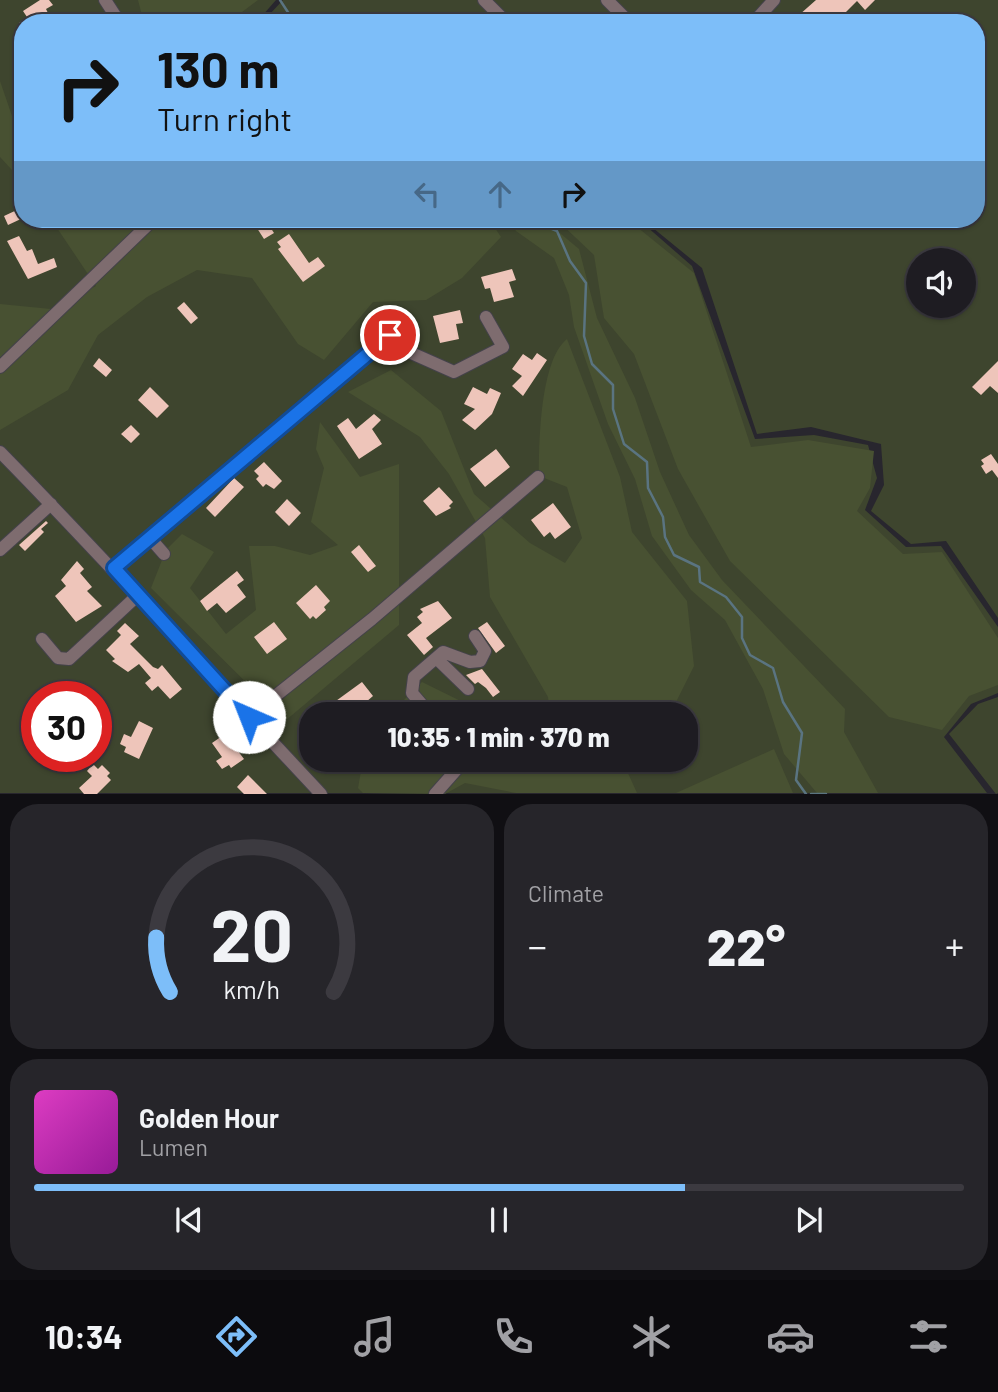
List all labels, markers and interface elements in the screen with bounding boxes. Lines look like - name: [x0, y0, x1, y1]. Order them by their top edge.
- text: 130 m: [157, 39, 279, 98]
- icon: right: [42, 42, 133, 133]
- text: Turn right: [157, 99, 292, 137]
- icon: left: [408, 175, 446, 213]
- icon: ahead: [481, 175, 519, 213]
- icon: right: [554, 175, 592, 213]
- map controls: [906, 248, 976, 318]
- button: sound: [906, 248, 976, 318]
- pin: [360, 305, 420, 365]
- icon: arrive: [371, 316, 409, 354]
- position arrow: [212, 680, 286, 754]
- speed limit sign: 30: [21, 681, 112, 772]
- text: 10:35 · 1 min · 370 m: [387, 721, 610, 752]
- text: Climate: [528, 879, 604, 907]
- text: 20: [211, 890, 293, 978]
- text: 22°: [707, 914, 785, 976]
- text: −: [528, 922, 547, 968]
- text: +: [945, 922, 964, 968]
- text: km/h: [224, 974, 280, 1004]
- text: Golden Hour: [139, 1102, 279, 1133]
- text: Lumen: [139, 1133, 208, 1161]
- icon: previous: [170, 1201, 208, 1239]
- icon: pause: [480, 1201, 518, 1239]
- icon: next: [790, 1201, 828, 1239]
- icon: directions: [212, 1312, 261, 1361]
- icon: music: [350, 1312, 399, 1361]
- icon: phone: [489, 1312, 538, 1361]
- icon: climate: [627, 1312, 676, 1361]
- icon: car: [766, 1312, 815, 1361]
- icon: filters: [904, 1312, 953, 1361]
- text: 10:34: [45, 1317, 123, 1355]

